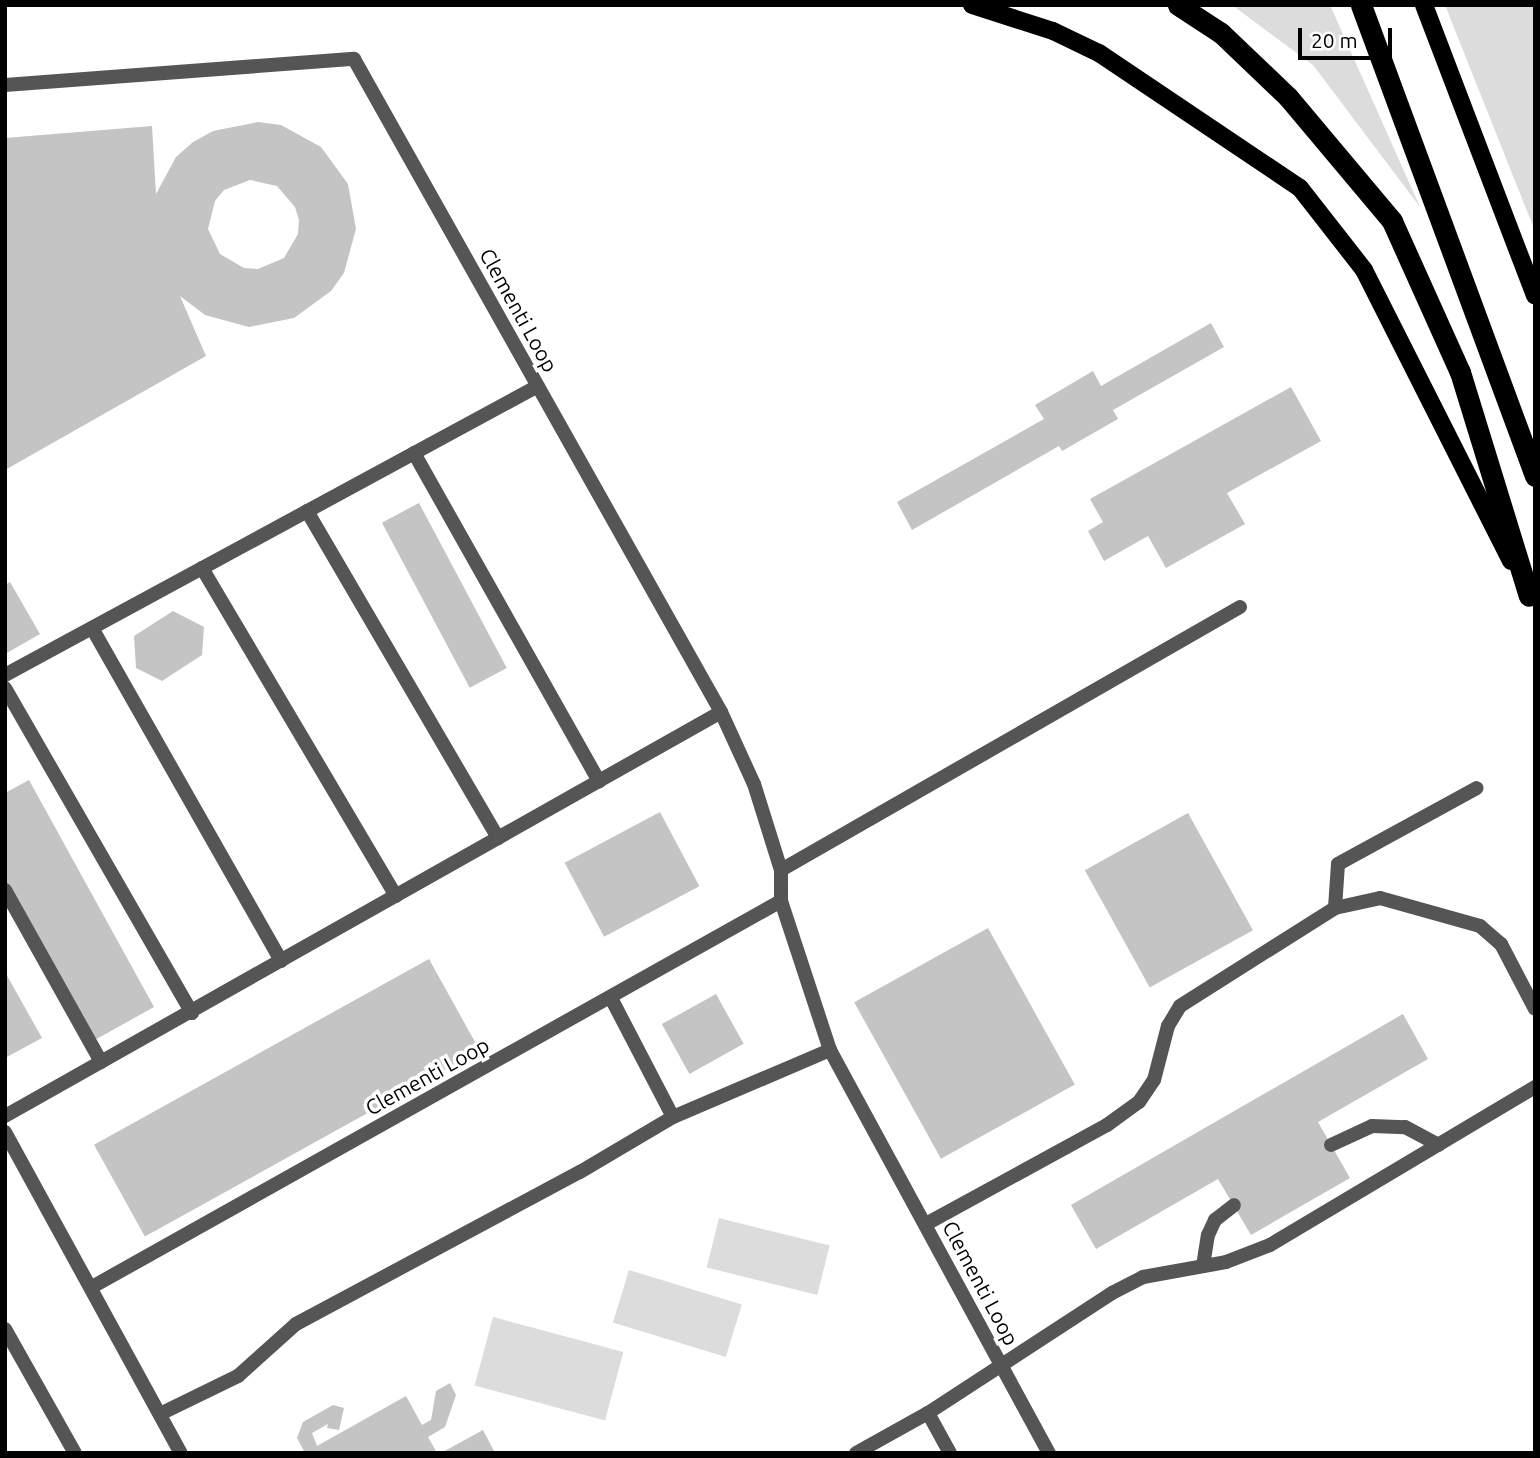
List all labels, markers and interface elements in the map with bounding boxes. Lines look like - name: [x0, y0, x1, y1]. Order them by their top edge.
- scale bar: [1302, 14, 1396, 58]
- text: 20 m: [1311, 28, 1358, 52]
- street label: Clementi Loop: [475, 244, 563, 376]
- street label: Clementi Loop: [361, 1032, 493, 1120]
- street label: Clementi Loop: [938, 1216, 1024, 1350]

